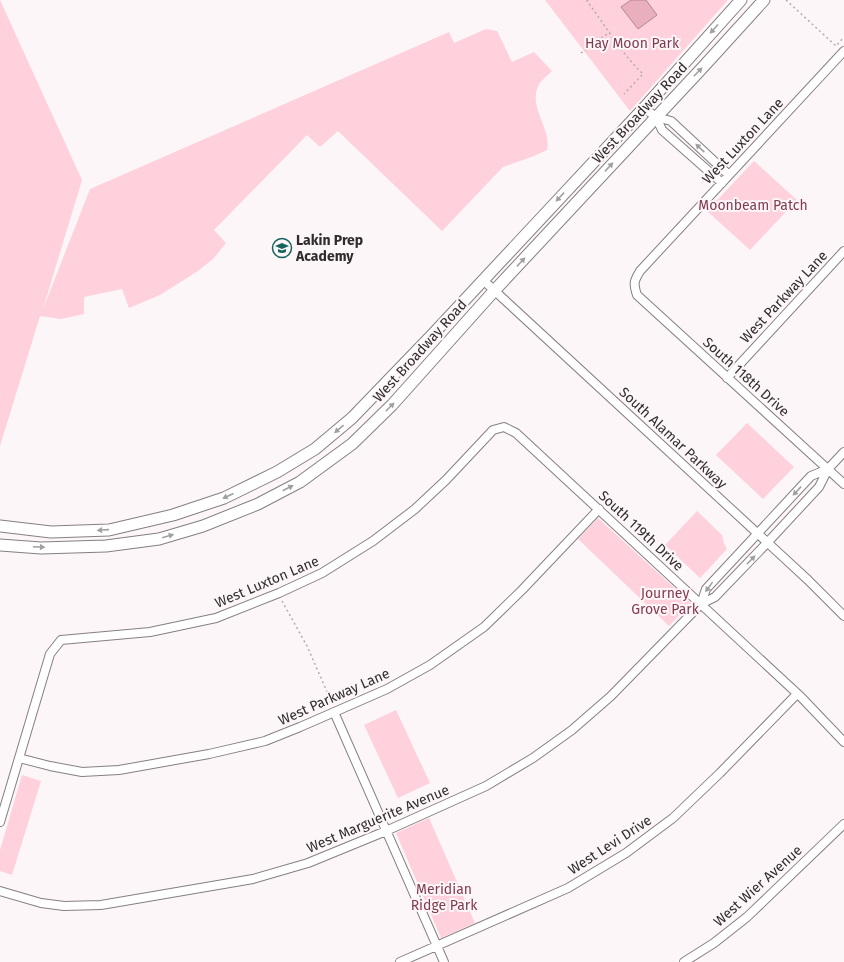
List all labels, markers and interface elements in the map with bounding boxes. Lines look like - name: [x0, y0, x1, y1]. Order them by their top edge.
- one-way arrow: [710, 24, 719, 34]
- park label: Hay Moon Park: [585, 35, 680, 52]
- street label: West Broadway Road: [589, 59, 691, 167]
- one-way arrow: [694, 67, 703, 77]
- street label: West Luxton Lane: [699, 95, 787, 187]
- one-way arrow: [695, 144, 705, 153]
- one-way arrow: [604, 162, 614, 172]
- one-way arrow: [556, 192, 565, 202]
- park label: Moonbeam Patch: [698, 197, 808, 214]
- place label: Lakin Prep Academy: [295, 232, 363, 265]
- school or university icon: Lakin Prep Academy: [271, 237, 293, 259]
- street label: West Parkway Lane: [737, 247, 831, 347]
- one-way arrow: [516, 257, 525, 267]
- street label: West Broadway Road: [370, 296, 470, 406]
- street label: South 118th Drive: [699, 334, 793, 420]
- street label: South Alamar Parkway: [616, 384, 730, 492]
- one-way arrow: [385, 403, 395, 412]
- one-way arrow: [334, 424, 344, 433]
- one-way arrow: [283, 485, 294, 491]
- street label: South 119th Drive: [595, 487, 687, 575]
- one-way arrow: [793, 487, 802, 496]
- one-way arrow: [223, 493, 234, 499]
- one-way arrow: [97, 526, 109, 533]
- one-way arrow: [162, 533, 174, 539]
- one-way arrow: [33, 544, 46, 550]
- street label: West Luxton Lane: [212, 552, 322, 612]
- one-way arrow: [746, 555, 756, 565]
- one-way arrow: [705, 581, 713, 592]
- park label: Journey Grove Park: [631, 585, 700, 618]
- street label: West Parkway Lane: [276, 665, 392, 729]
- street label: West Marguerite Avenue: [304, 781, 452, 857]
- street label: West Levi Drive: [565, 812, 655, 878]
- street label: West Wier Avenue: [710, 842, 806, 930]
- park label: Meridian Ridge Park: [411, 881, 478, 914]

